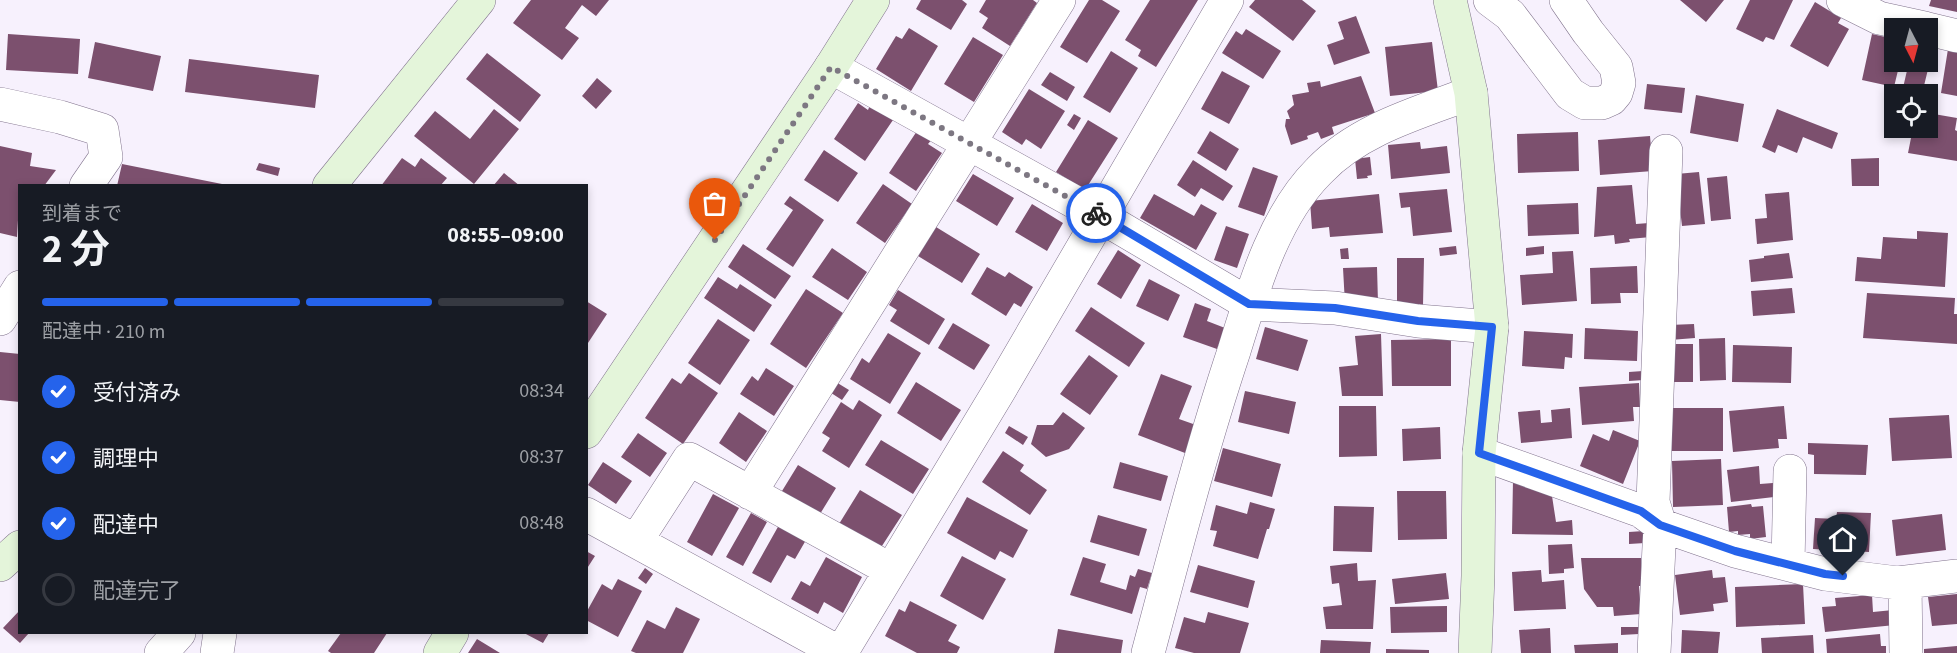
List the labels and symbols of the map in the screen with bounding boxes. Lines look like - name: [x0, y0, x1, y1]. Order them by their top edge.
- north arrow: [1884, 18, 1938, 72]
- pin: [689, 178, 740, 240]
- courier: [1066, 183, 1126, 243]
- pin: [1817, 514, 1868, 576]

